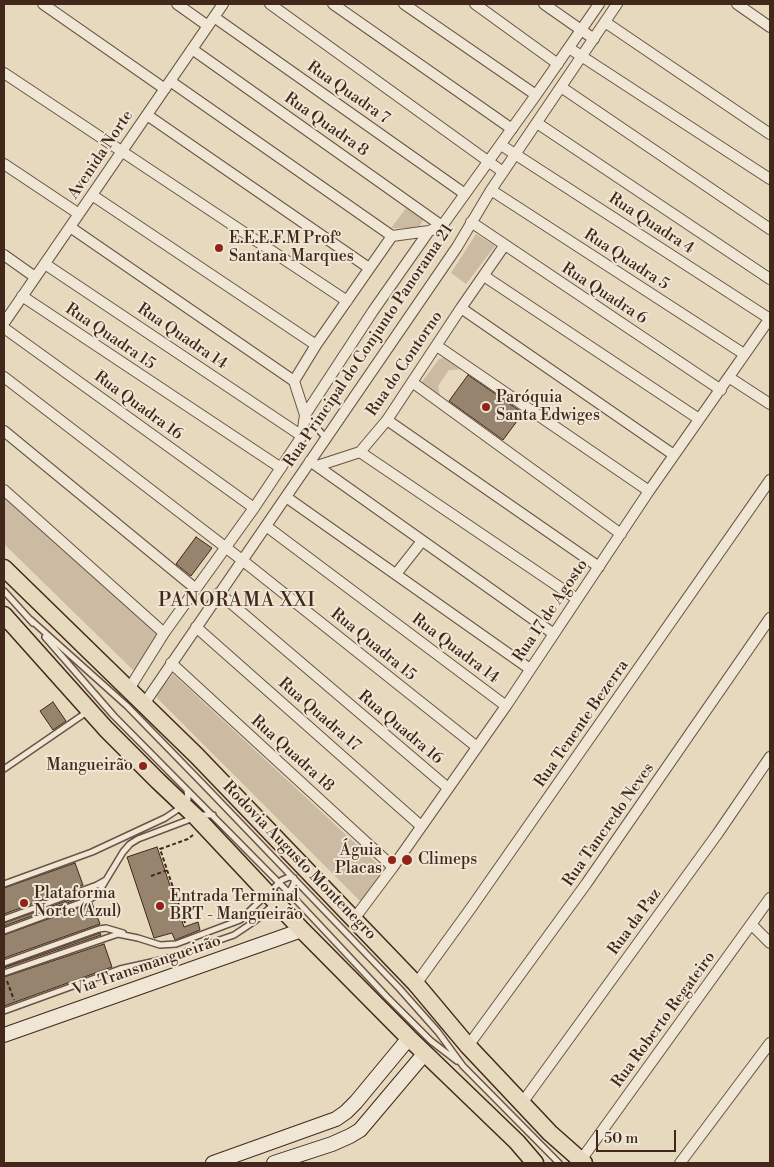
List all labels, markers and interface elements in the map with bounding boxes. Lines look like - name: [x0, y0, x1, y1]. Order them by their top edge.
- street label: Rua Quadra 7: [303, 57, 393, 129]
- street label: Rua Quadra 8: [280, 89, 372, 161]
- street label: Avenida Norte: [64, 107, 138, 203]
- street label: Rua Quadra 4: [605, 189, 697, 259]
- street label: Rua Principal do Conjunto Panorama 21: [280, 221, 458, 471]
- street label: Rua Quadra 5: [580, 225, 672, 295]
- place label: E.E.E.F.M Profº Santana Marques: [229, 229, 354, 267]
- marker: E.E.E.F.M Profº Santana Marques: [213, 242, 225, 254]
- street label: Rua Quadra 6: [558, 259, 650, 329]
- street label: Rua Quadra 15: [61, 300, 159, 374]
- street label: Rua Quadra 14: [133, 300, 231, 374]
- street label: Rua do Contorno: [363, 308, 447, 420]
- street label: Rua Quadra 16: [90, 367, 186, 445]
- place label: Paróquia Santa Edwiges: [496, 388, 600, 426]
- marker: Paróquia Santa Edwiges: [480, 401, 492, 413]
- street label: Rua 17 de Agosto: [510, 556, 592, 666]
- district label: PANORAMA XXI: [157, 590, 317, 612]
- street label: Rua Quadra 15: [326, 605, 420, 685]
- street label: Rua Quadra 14: [408, 610, 502, 688]
- street label: Rua Tenente Bezerra: [531, 657, 633, 791]
- street label: Rua Quadra 17: [274, 674, 364, 756]
- street label: Rua Quadra 16: [354, 687, 446, 769]
- street label: Rua Quadra 18: [247, 712, 337, 796]
- place label: Mangueirão: [47, 756, 133, 776]
- marker: Mangueirão: [137, 760, 149, 772]
- street label: Rua Tancredo Neves: [559, 760, 659, 890]
- street label: Rodovia Augusto Montenegro: [218, 778, 380, 944]
- place label: Águia Placas: [335, 841, 382, 879]
- place label: Climeps: [418, 850, 477, 870]
- marker: Climeps: [400, 853, 414, 867]
- marker: Águia Placas: [386, 854, 398, 866]
- place label: Plataforma Norte (Azul): [34, 884, 121, 922]
- street label: Rua da Paz: [604, 885, 666, 959]
- place label: Entrada Terminal BRT - Mangueirão: [170, 887, 303, 925]
- marker: Plataforma Norte (Azul): [18, 897, 30, 909]
- marker: Entrada Terminal BRT - Mangueirão: [154, 900, 166, 912]
- street label: Via Transmangueirão: [70, 932, 224, 1000]
- street label: Rua Roberto Regateiro: [608, 948, 720, 1092]
- scale bar: [599, 1120, 679, 1152]
- text: 50 m: [604, 1129, 638, 1148]

